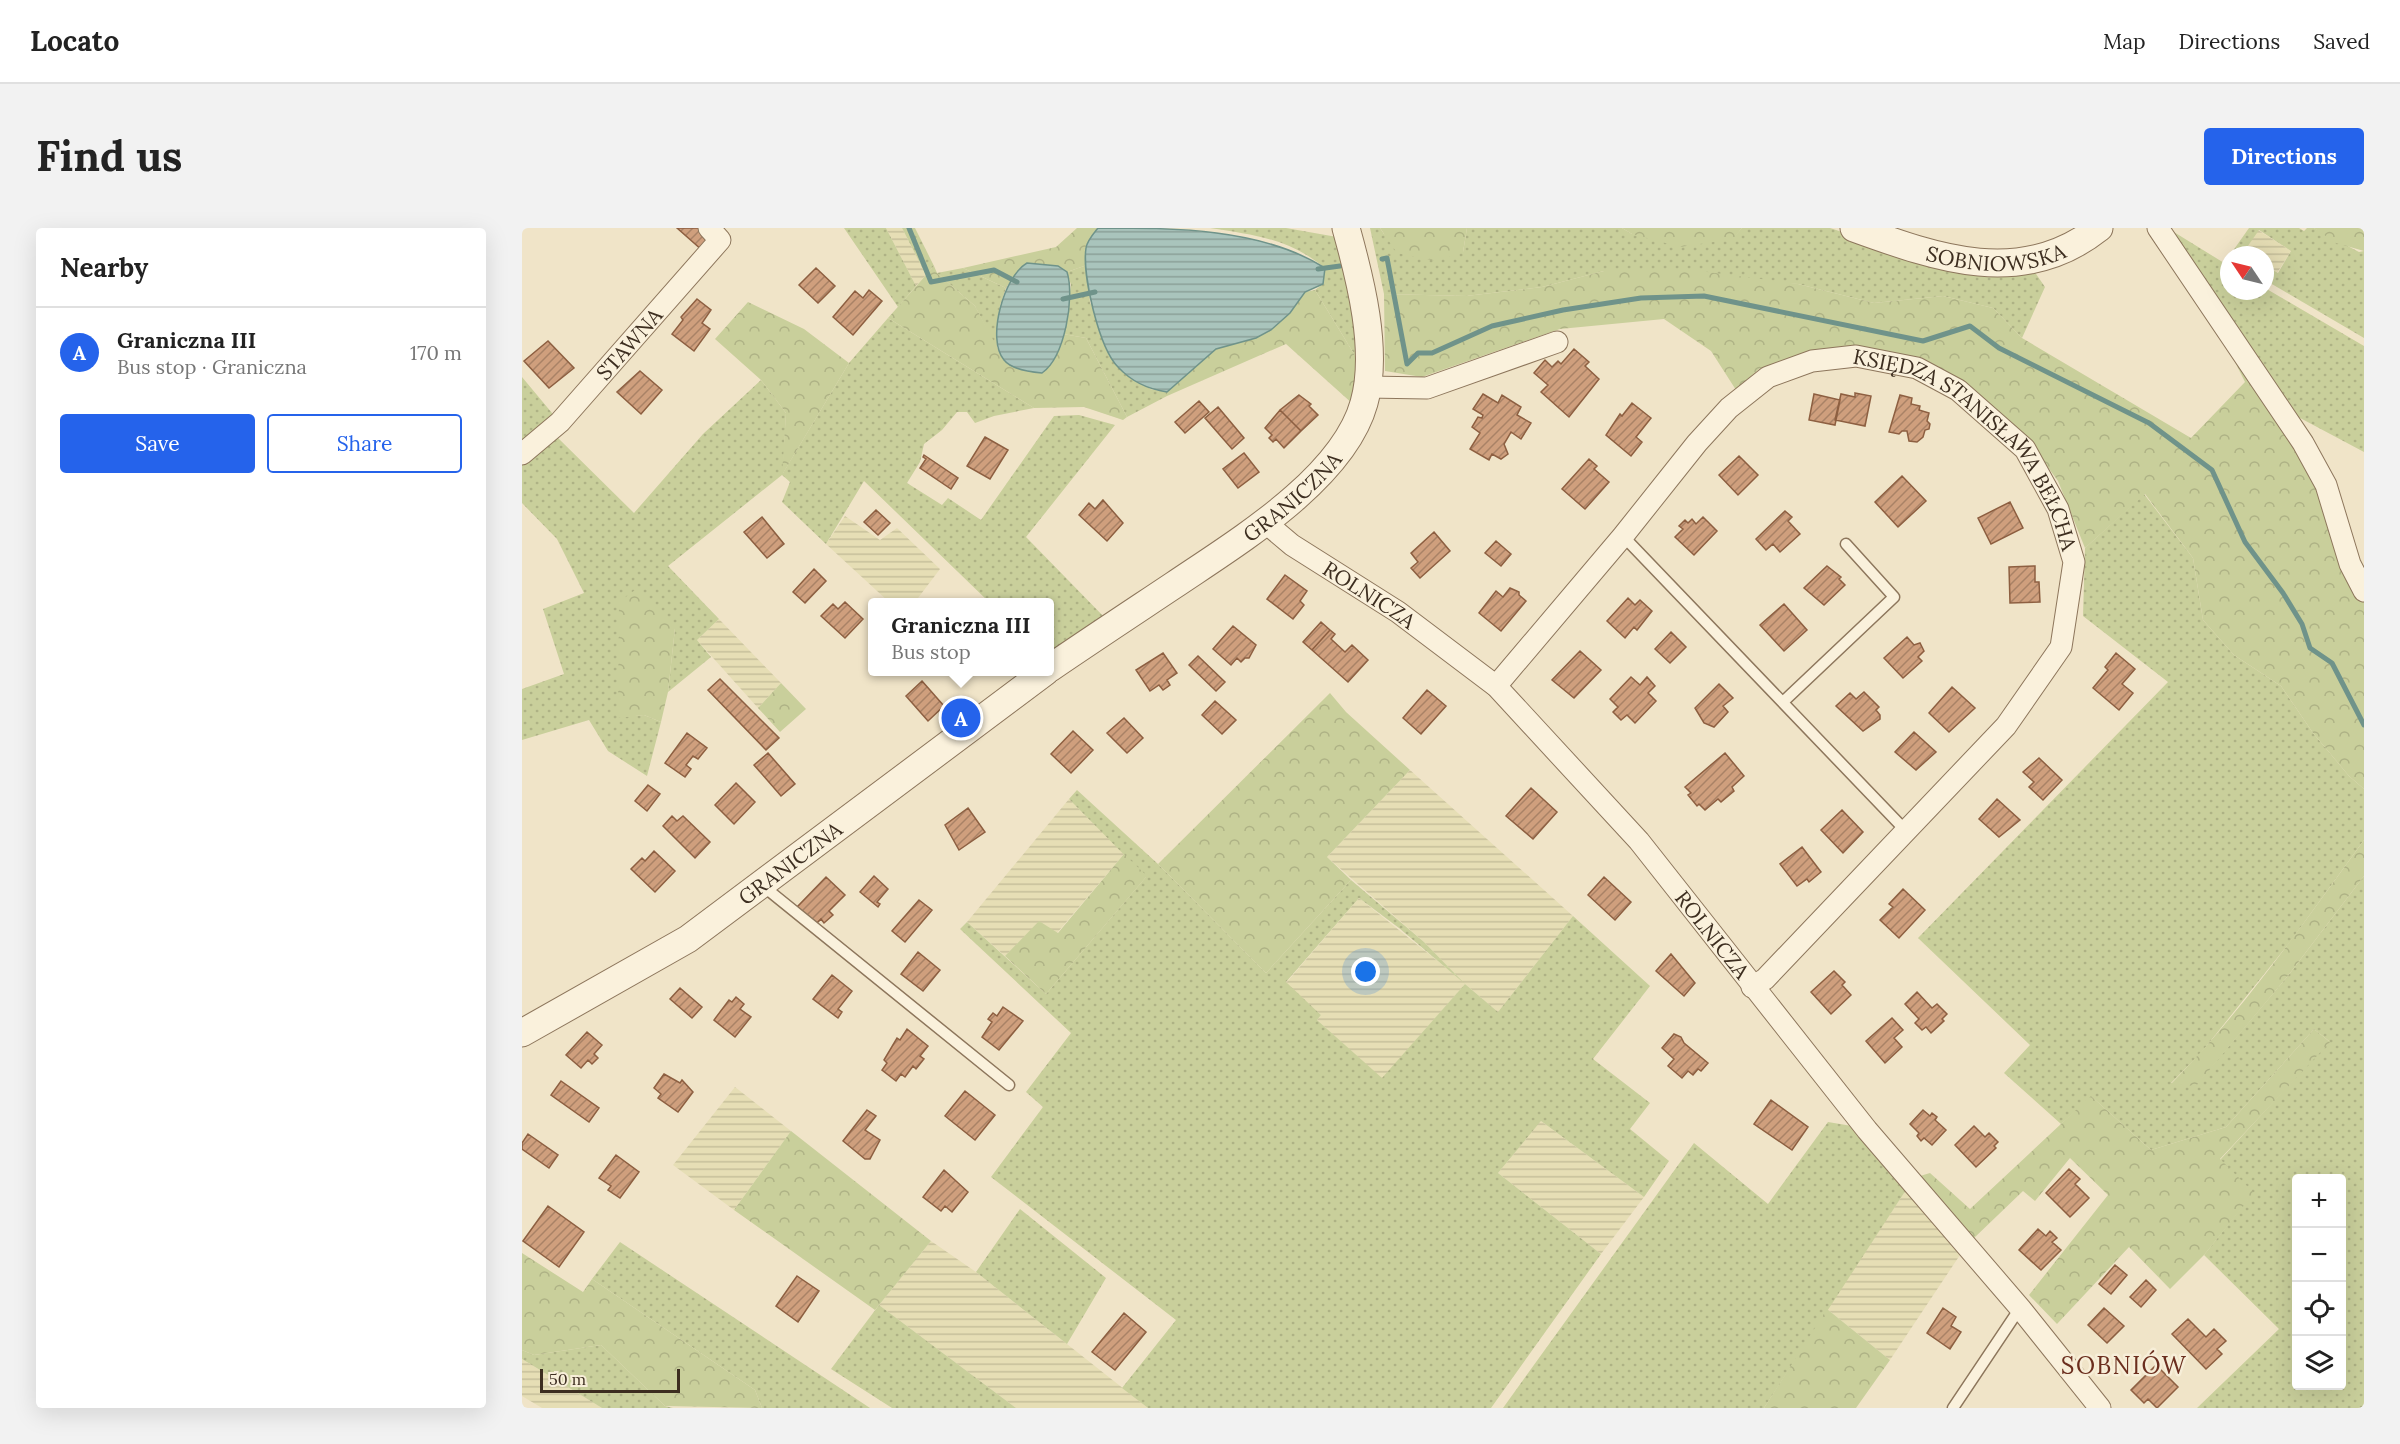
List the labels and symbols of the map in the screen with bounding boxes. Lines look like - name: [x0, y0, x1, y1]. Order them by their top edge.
- street label: SOBNIOWSKA: [1923, 237, 2070, 277]
- north arrow: [2220, 246, 2274, 300]
- street label: STAWNA: [590, 301, 668, 385]
- street label: KSIĘDZA STANISŁAWA BEŁCHA: [1851, 342, 2083, 555]
- street label: GRANICZNA: [1237, 445, 1348, 548]
- street label: ROLNICZA: [1318, 555, 1422, 635]
- pin: A: [942, 696, 980, 740]
- street label: GRANICZNA: [733, 815, 848, 910]
- street label: ROLNICZA: [1669, 885, 1756, 985]
- your location: [1351, 957, 1380, 986]
- district label: SOBNIÓW: [2061, 1350, 2187, 1381]
- scale bar: [540, 1366, 680, 1394]

